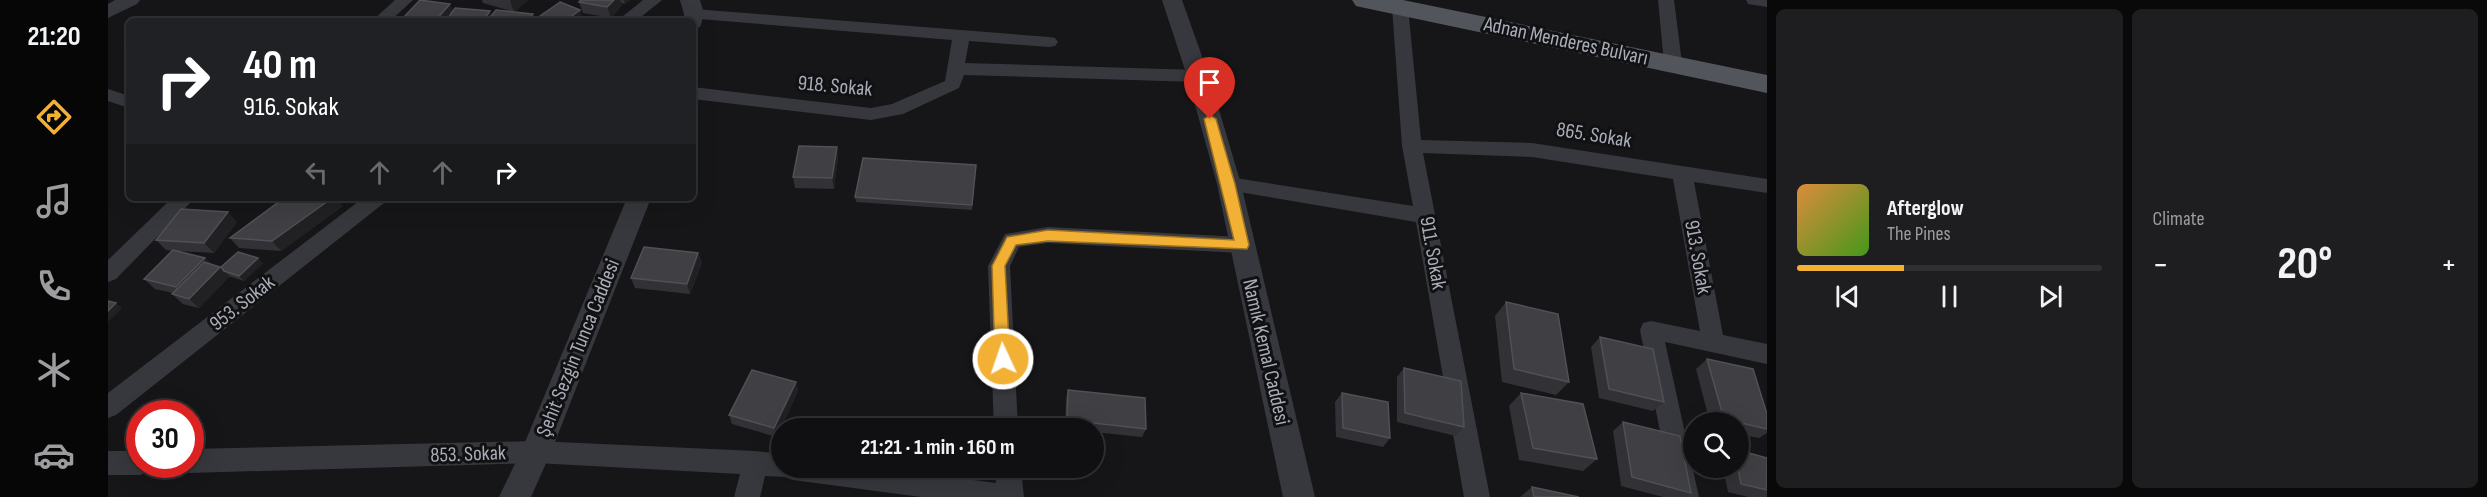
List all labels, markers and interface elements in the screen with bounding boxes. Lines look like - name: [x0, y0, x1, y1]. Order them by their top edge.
- street label: Adnan Menderes Bulvarı: [1481, 11, 1650, 71]
- text: 21:20: [27, 21, 81, 53]
- text: 40 m: [243, 40, 317, 91]
- icon: right: [144, 42, 222, 120]
- pin: [1184, 57, 1235, 119]
- icon: arrive: [1193, 66, 1226, 99]
- street label: 918. Sokak: [797, 70, 873, 102]
- text: 916. Sokak: [243, 91, 339, 123]
- icon: directions: [33, 96, 75, 138]
- street label: 865. Sokak: [1555, 117, 1633, 153]
- icon: left: [300, 156, 333, 189]
- icon: ahead: [363, 156, 396, 189]
- icon: ahead: [426, 156, 459, 189]
- icon: right: [489, 156, 522, 189]
- icon: music: [33, 180, 75, 222]
- text: Afterglow: [1887, 195, 1964, 222]
- text: Climate: [2153, 207, 2205, 231]
- street label: 911. Sokak: [1414, 215, 1452, 291]
- street label: 913. Sokak: [1679, 218, 1717, 296]
- text: The Pines: [1887, 222, 1951, 246]
- text: 20°: [2277, 237, 2332, 292]
- text: −: [2153, 245, 2169, 285]
- text: +: [2441, 245, 2457, 285]
- street label: Şehit Sezgin Tunca Caddesi: [531, 256, 625, 440]
- icon: phone: [33, 265, 75, 307]
- street label: 953. Sokak: [204, 270, 280, 336]
- street label: Namık Kemal Caddesi: [1237, 276, 1295, 428]
- icon: previous: [1831, 280, 1864, 313]
- icon: pause: [1933, 280, 1966, 313]
- icon: next: [2034, 280, 2067, 313]
- position arrow: [971, 327, 1035, 391]
- icon: climate: [33, 349, 75, 391]
- speed limit sign: 30: [126, 400, 204, 478]
- map controls: [1683, 412, 1749, 478]
- button: search: [1683, 412, 1749, 478]
- icon: car: [33, 434, 75, 476]
- text: 21:21 · 1 min · 160 m: [860, 434, 1015, 461]
- street label: 853. Sokak: [430, 440, 506, 468]

